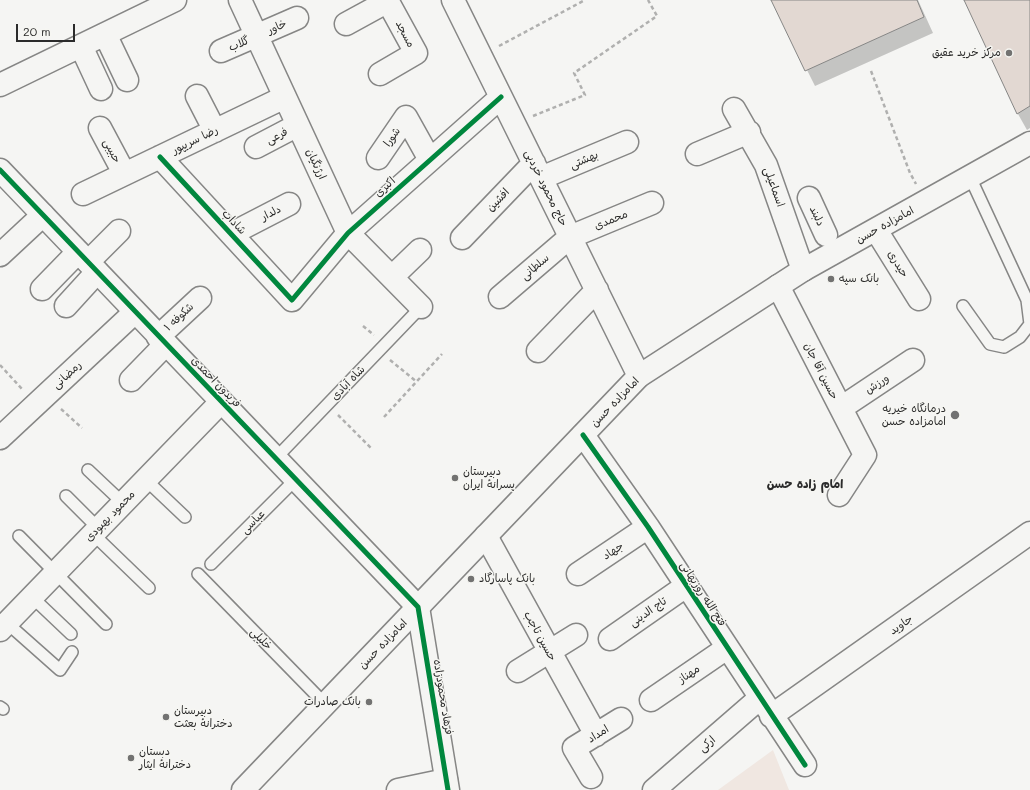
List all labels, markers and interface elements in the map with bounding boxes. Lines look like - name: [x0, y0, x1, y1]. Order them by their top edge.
- scale bar: [18, 16, 77, 42]
- street label: خاور: [265, 17, 289, 37]
- street label: مسجد: [393, 18, 417, 50]
- text: 20 m: [23, 23, 51, 39]
- street label: گلاب: [227, 34, 251, 54]
- place label: مرکز خرید عقیق: [932, 46, 1001, 60]
- marker: مرکز خرید عقیق: [1004, 48, 1014, 58]
- street label: رضا سریپور: [170, 123, 220, 157]
- street label: فرعی: [264, 125, 290, 147]
- street label: شورا: [381, 125, 403, 149]
- street label: حبیبی: [100, 137, 124, 165]
- street label: ارژنگیان: [303, 146, 329, 182]
- street label: حاج محمود خردپی: [522, 148, 570, 228]
- street label: بهشتی: [568, 148, 600, 172]
- street label: اسماعیلی: [761, 165, 787, 209]
- street label: اکبری: [372, 174, 398, 200]
- street label: افشین: [484, 186, 512, 214]
- street label: دلدار: [259, 202, 283, 224]
- street label: دلبند: [807, 204, 827, 228]
- street label: امامزاده حسن: [854, 204, 916, 246]
- street label: شاداب: [219, 207, 249, 237]
- street label: محمدی: [592, 207, 630, 233]
- street label: حیدری: [885, 248, 911, 280]
- street label: سلطانی: [518, 251, 552, 283]
- place label: بانک سپه: [839, 272, 879, 286]
- marker: بانک سپه: [826, 274, 836, 284]
- street label: شکوفه ۱: [162, 300, 196, 334]
- street label: حسین آقا جان: [801, 340, 841, 402]
- street label: فریدون احمدی: [188, 354, 244, 410]
- street label: رمضانی: [50, 358, 84, 392]
- street label: شاه آبادی: [328, 363, 368, 403]
- street label: ورزش: [863, 371, 891, 397]
- street label: امامزاده حسن: [588, 374, 642, 430]
- place label: درمانگاه خیریه امامزاده حسن: [882, 402, 946, 428]
- marker: درمانگاه خیریه امامزاده حسن: [949, 409, 961, 421]
- place label: دبیرستان پسرانهٔ ایران: [463, 465, 515, 491]
- marker: دبیرستان پسرانهٔ ایران: [450, 473, 460, 483]
- district label: امام زاده حسن: [767, 477, 843, 491]
- street label: محمود بهبودی: [82, 488, 138, 544]
- street label: عباسی: [238, 507, 268, 537]
- street label: جهاد: [600, 539, 626, 563]
- street label: فتح الله روزبهانی: [677, 559, 729, 629]
- place label: بانک پاسارگاد: [479, 572, 535, 586]
- marker: بانک پاسارگاد: [466, 574, 476, 584]
- street label: تاج الدینی: [627, 594, 669, 630]
- street label: حسین تاجب: [521, 609, 559, 663]
- street label: جاوید: [887, 612, 915, 638]
- street label: امامزاده حسن: [356, 616, 410, 672]
- street label: خلیلی: [247, 625, 275, 653]
- street label: فرهاد محمودزاده: [431, 658, 455, 736]
- street label: مهناز: [676, 662, 702, 686]
- place label: بانک صادرات: [304, 695, 361, 709]
- marker: بانک صادرات: [364, 697, 374, 707]
- place label: دبیرستان دخترانهٔ بعثت: [174, 704, 233, 730]
- marker: دبیرستان دخترانهٔ بعثت: [161, 712, 171, 722]
- street label: امداد: [585, 722, 611, 746]
- street label: ارکی: [696, 733, 718, 755]
- place label: دبستان دخترانهٔ ایثار: [139, 745, 191, 771]
- marker: دبستان دخترانهٔ ایثار: [126, 753, 136, 763]

